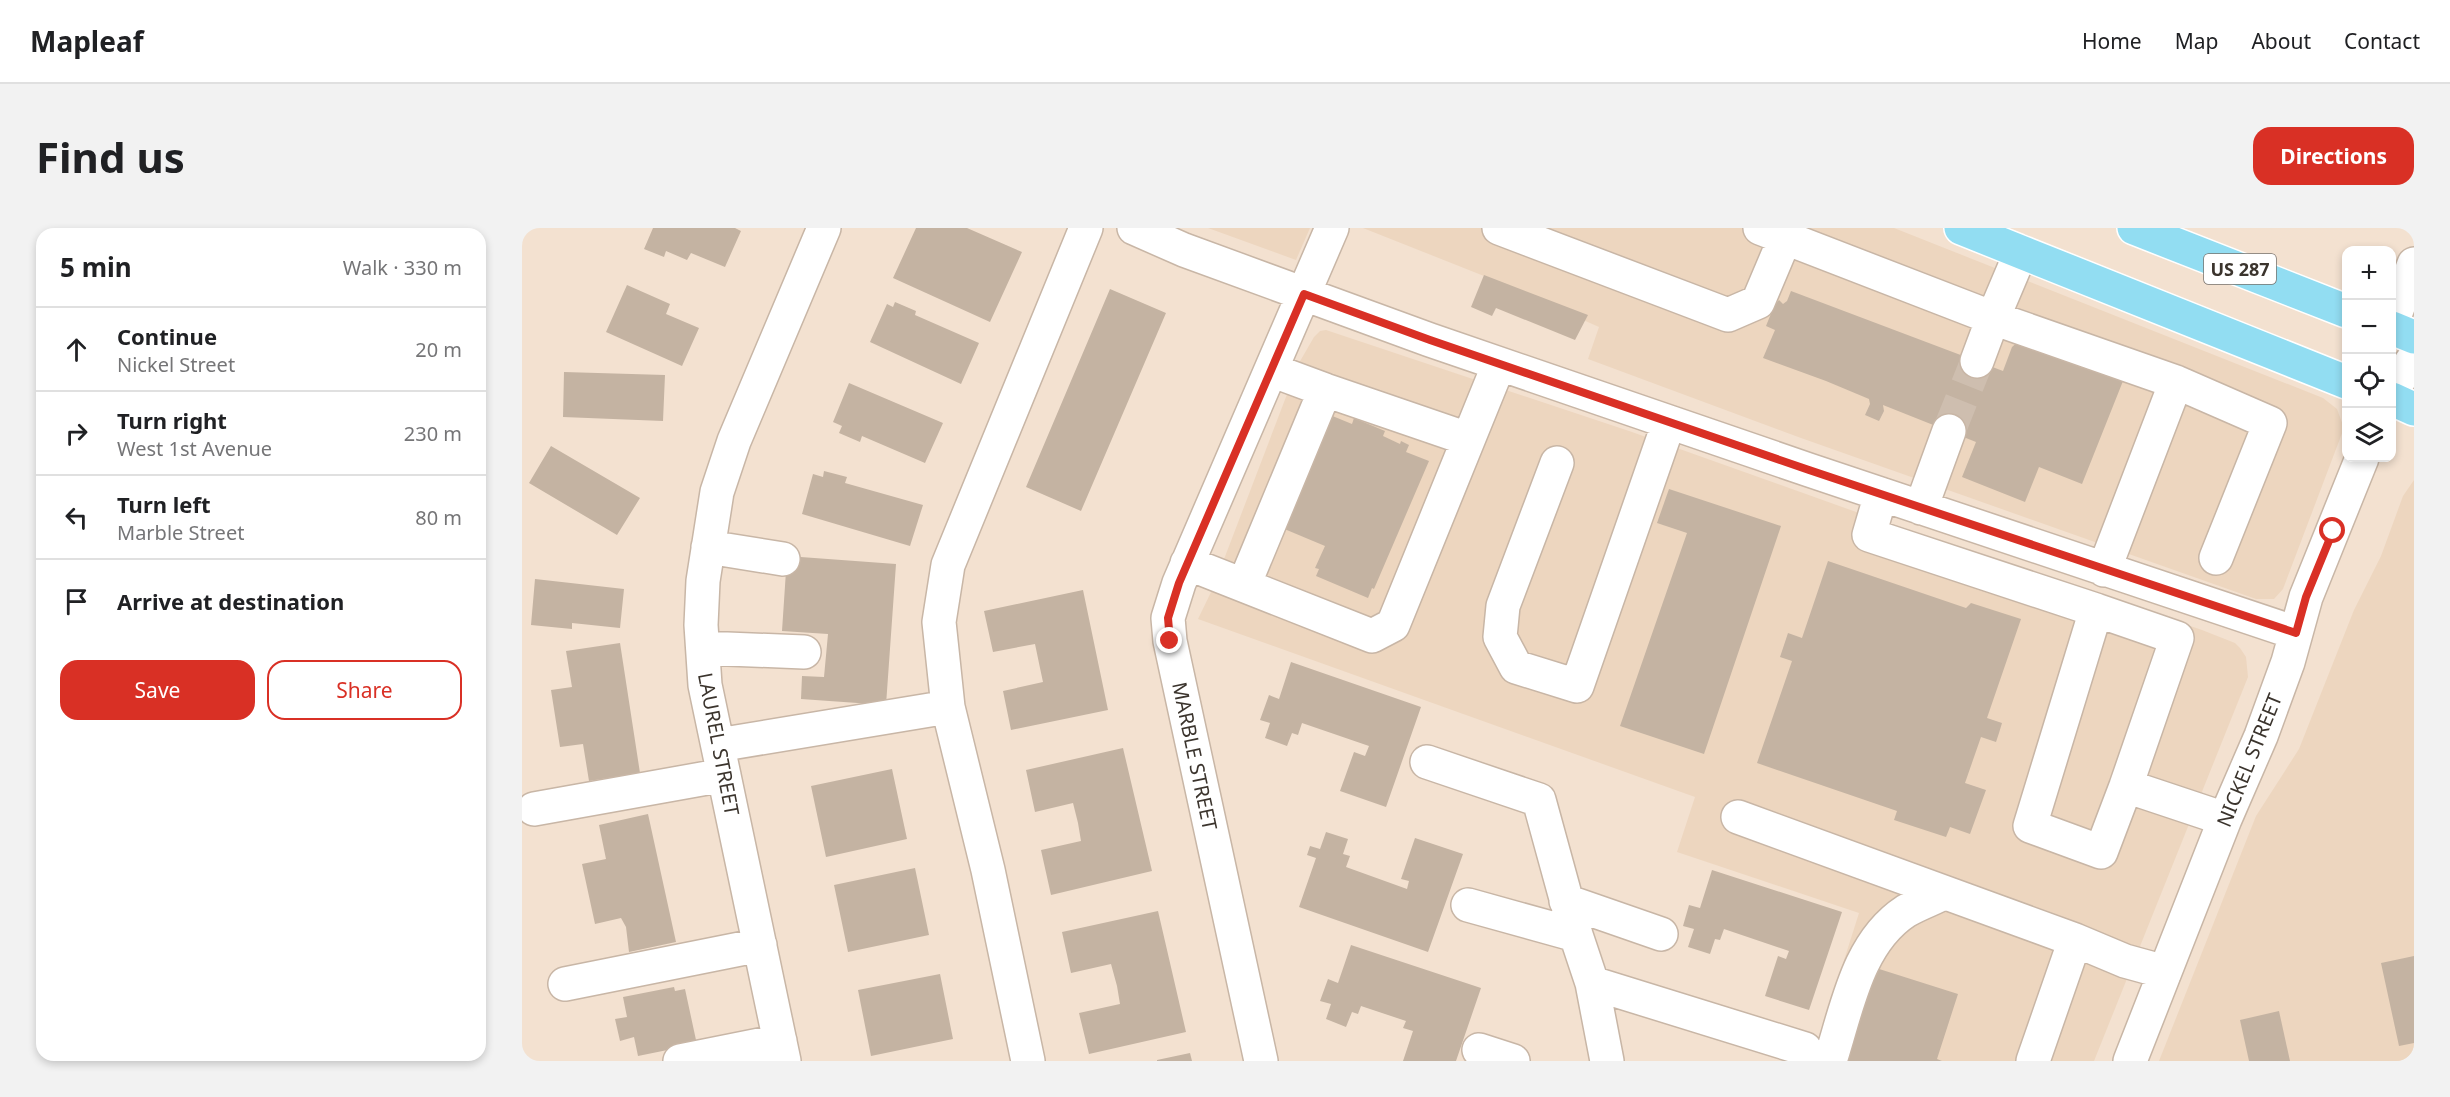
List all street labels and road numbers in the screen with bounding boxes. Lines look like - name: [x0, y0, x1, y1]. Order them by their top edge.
- road number: US 287: [2204, 254, 2276, 284]
- street label: LAUREL STREET: [692, 670, 746, 818]
- street label: MARBLE STREET: [1166, 679, 1224, 833]
- street label: NICKEL STREET: [2210, 689, 2288, 831]

